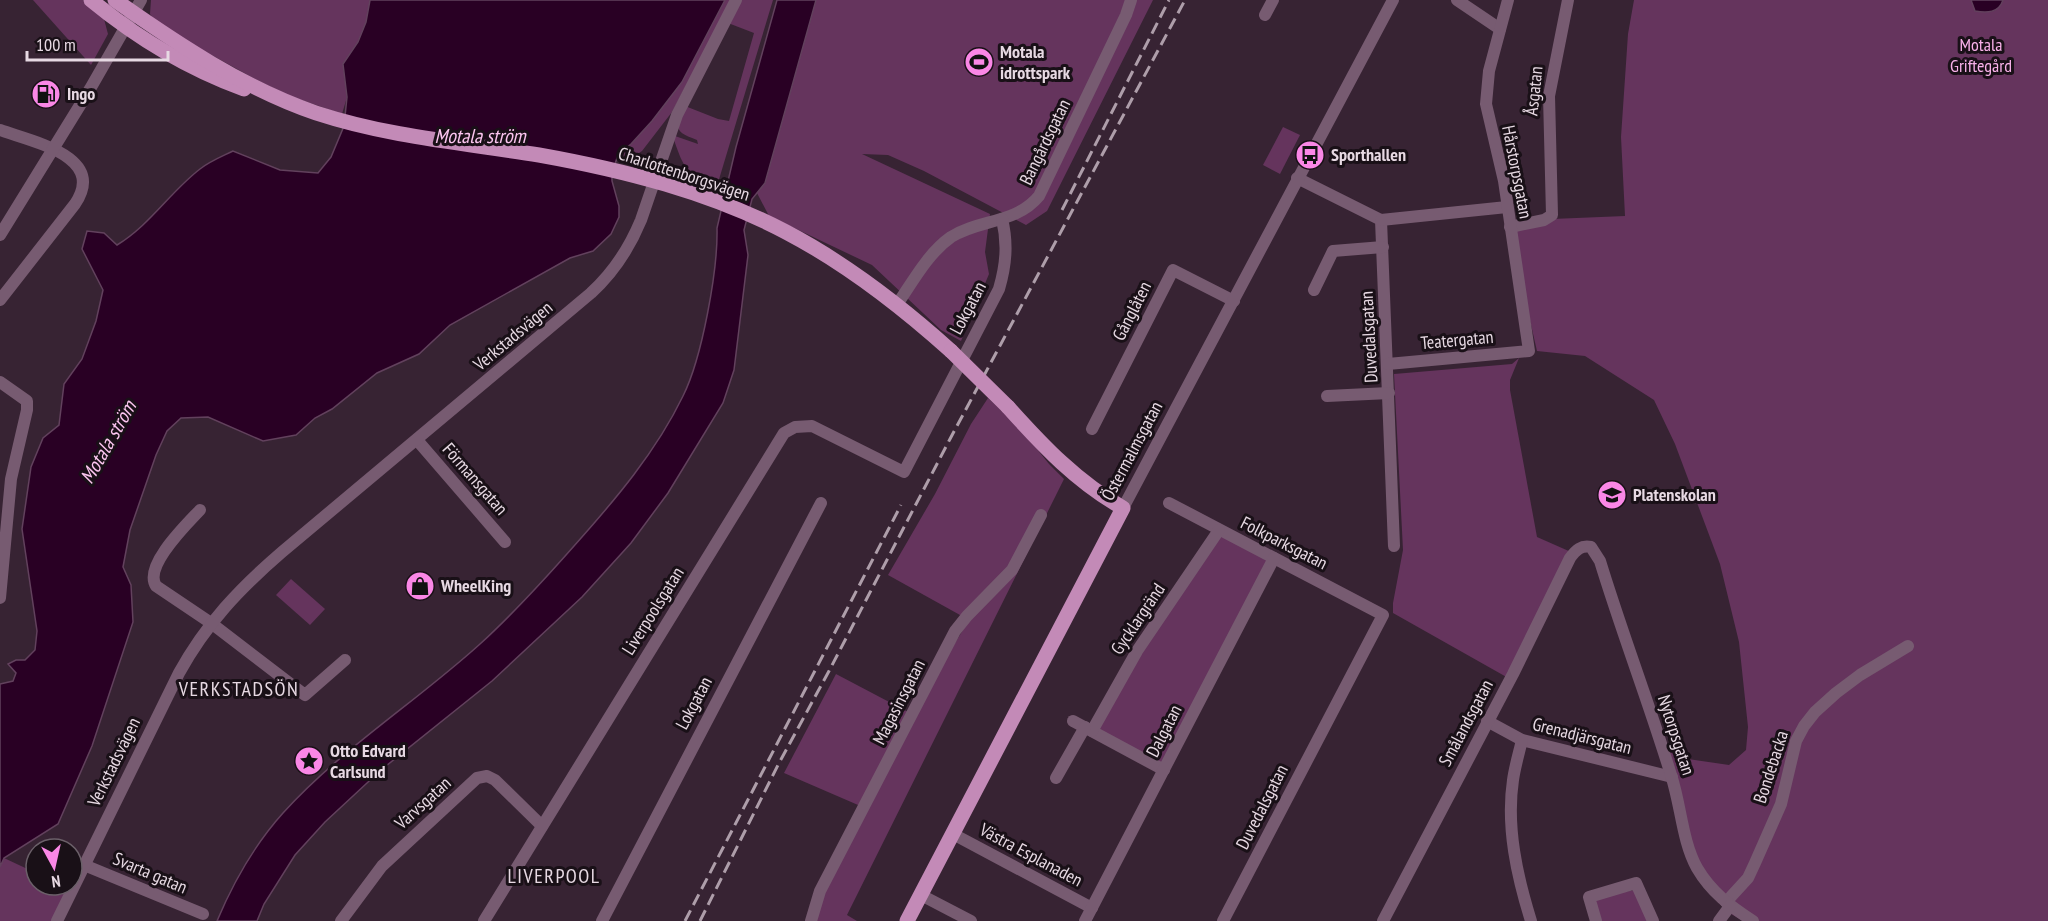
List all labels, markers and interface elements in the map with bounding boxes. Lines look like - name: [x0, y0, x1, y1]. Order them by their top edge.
- scale bar: [27, 24, 168, 62]
- text: 100 m: [36, 33, 76, 56]
- park label: Motala Griftegård: [1950, 33, 2012, 77]
- place label: Motala idrottspark: [1000, 40, 1071, 84]
- sports icon: Motala idrottspark: [963, 46, 995, 78]
- street label: Åsgatan: [1519, 65, 1548, 117]
- fuel station icon: Ingo: [30, 78, 62, 110]
- place label: Ingo: [67, 82, 95, 105]
- street label: Bangårdsgatan: [1014, 95, 1075, 188]
- water label: Motala ström: [434, 123, 527, 149]
- street label: Hårstorpsgatan: [1497, 123, 1538, 220]
- bus stop icon: Sporthallen: [1294, 139, 1326, 171]
- street label: Charlottenborgsvägen: [615, 141, 753, 206]
- place label: Sporthallen: [1331, 143, 1406, 166]
- street label: Gånglåten: [1107, 277, 1156, 344]
- street label: Lokgatan: [944, 278, 991, 338]
- street label: Duvedalsgatan: [1355, 290, 1382, 384]
- street label: Verkstadsvägen: [468, 296, 557, 376]
- street label: Teatergatan: [1420, 325, 1494, 354]
- water label: Motala ström: [74, 395, 143, 488]
- street label: Östermalmsgatan: [1096, 397, 1167, 504]
- street label: Förmansgatan: [438, 438, 513, 519]
- school or university icon: Platenskolan: [1596, 479, 1628, 511]
- place label: Platenskolan: [1633, 483, 1716, 506]
- street label: Folkparksgatan: [1237, 511, 1332, 574]
- street label: Liverpoolsgatan: [616, 562, 689, 659]
- shop icon: WheelKing: [404, 570, 436, 602]
- place label: WheelKing: [440, 574, 511, 597]
- street label: Gycklargränd: [1105, 579, 1170, 659]
- street label: Magasinsgatan: [867, 655, 930, 748]
- street label: Lokgatan: [670, 673, 717, 733]
- district label: VERKSTADSÖN: [178, 676, 299, 702]
- street label: Smålandsgatan: [1433, 676, 1498, 770]
- street label: Nytorpsgatan: [1653, 692, 1700, 778]
- street label: Dalgatan: [1141, 701, 1186, 761]
- street label: Grenadjärsgatan: [1530, 712, 1634, 759]
- street label: Verkstadsvägen: [82, 713, 145, 811]
- street label: Bondebacka: [1748, 728, 1793, 806]
- place label: Otto Edvard Carlsund: [330, 739, 406, 783]
- place icon: Otto Edvard Carlsund: [293, 745, 325, 777]
- street label: Duvedalsgatan: [1230, 761, 1293, 853]
- street label: Varvsgatan: [389, 771, 456, 835]
- street label: Västra Esplanaden: [975, 817, 1087, 891]
- north arrow: [24, 837, 84, 897]
- street label: Svarta gatan: [110, 847, 191, 898]
- district label: LIVERPOOL: [508, 863, 600, 889]
- text: N: [50, 871, 62, 892]

